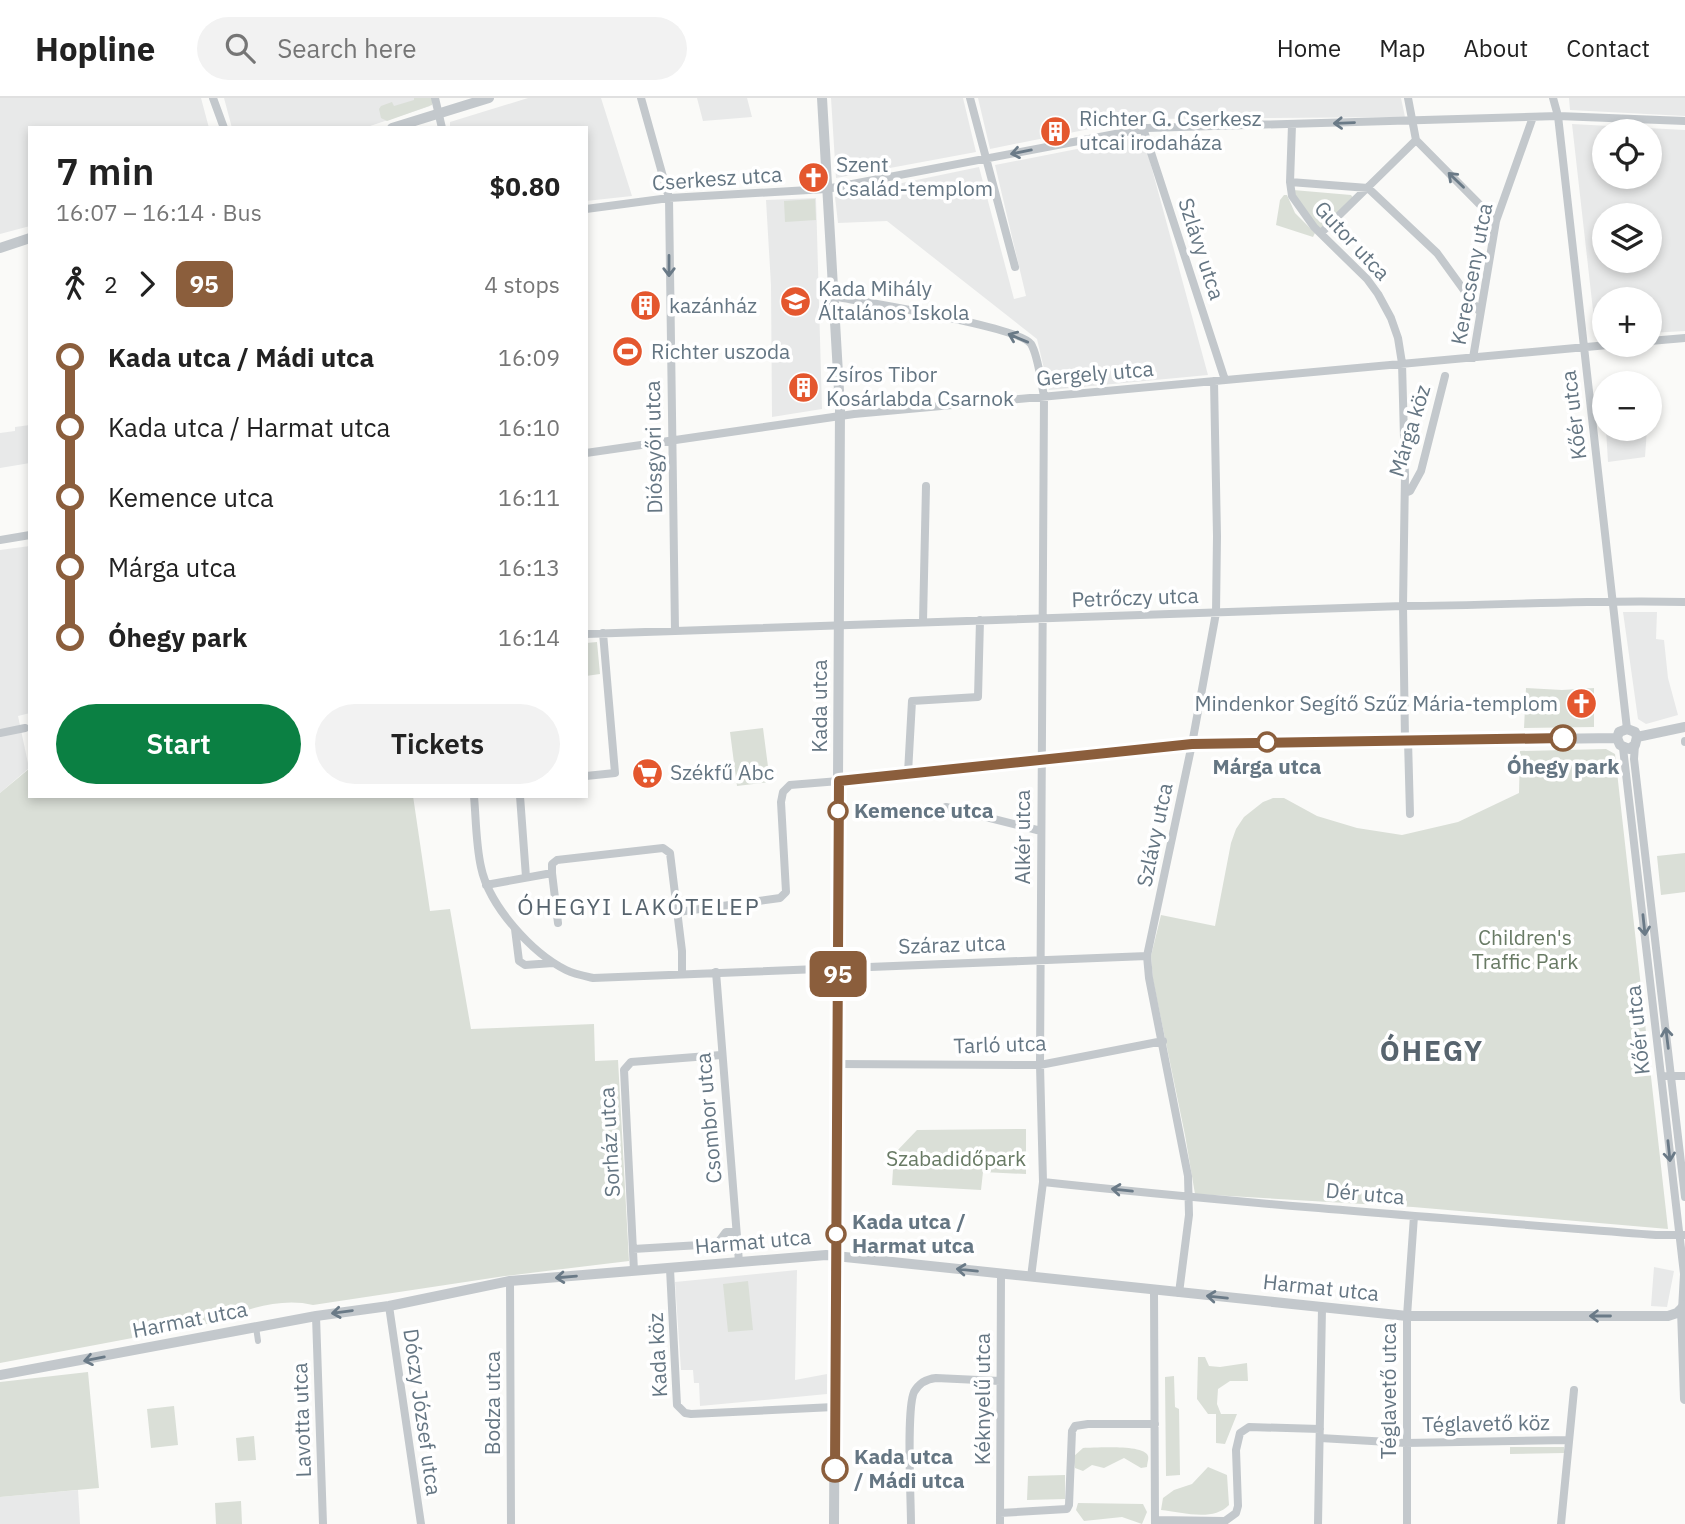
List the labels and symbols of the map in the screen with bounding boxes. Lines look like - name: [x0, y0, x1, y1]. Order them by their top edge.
- place label: Richter G. Cserkesz utcai irodaháza: [1079, 104, 1262, 156]
- building icon: Richter G. Cserkesz utcai irodaháza: [1039, 114, 1073, 148]
- one-way arrow: [1333, 117, 1356, 130]
- one-way arrow: [1010, 145, 1033, 159]
- place label: Szent Család-templom: [836, 150, 993, 202]
- street label: Cserkesz utca: [651, 159, 783, 197]
- church icon: Szent Család-templom: [796, 160, 830, 194]
- one-way arrow: [1448, 172, 1465, 189]
- street label: Szlávy utca: [1172, 194, 1232, 303]
- street label: Gutor utca: [1309, 194, 1397, 286]
- street label: Kerecseny utca: [1444, 200, 1498, 347]
- one-way arrow: [662, 255, 676, 278]
- place label: Kada Mihály Általános Iskola: [818, 274, 969, 326]
- school or university icon: Kada Mihály Általános Iskola: [778, 284, 812, 318]
- building icon: kazánház: [629, 289, 663, 323]
- place label: kazánház: [669, 291, 757, 319]
- one-way arrow: [1008, 330, 1029, 343]
- sports icon: Richter uszoda: [611, 335, 645, 369]
- place label: Richter uszoda: [651, 337, 790, 365]
- street label: Gergely utca: [1035, 354, 1155, 392]
- place label: Zsíros Tibor Kosárlabda Csarnok: [826, 360, 1014, 412]
- street label: Kőér utca: [1554, 369, 1592, 461]
- building icon: Zsíros Tibor Kosárlabda Csarnok: [786, 370, 820, 404]
- street label: Diósgyőri utca: [638, 380, 668, 514]
- street label: Márga köz: [1382, 381, 1436, 480]
- street label: Petrőczy utca: [1071, 581, 1199, 613]
- street label: Kada utca: [805, 659, 833, 753]
- church icon: Mindenkor Segítő Szűz Mária-templom: [1564, 687, 1598, 721]
- place label: Mindenkor Segítő Szűz Mária-templom: [1195, 689, 1558, 717]
- marker: Óhegy park: [1550, 725, 1576, 751]
- marker: Márga utca: [1257, 732, 1277, 752]
- place label: Márga utca: [1212, 752, 1322, 780]
- place label: Óhegy park: [1507, 752, 1620, 780]
- supermarket icon: Székfű Abc: [630, 756, 664, 790]
- place label: Székfű Abc: [670, 758, 774, 786]
- street label: Szlávy utca: [1129, 780, 1179, 889]
- street label: Alkér utca: [1008, 789, 1036, 885]
- place label: Kemence utca: [854, 796, 994, 824]
- marker: Kemence utca: [828, 801, 848, 821]
- district label: ÓHEGYI LAKÓTELEP: [517, 891, 761, 921]
- one-way arrow: [1638, 913, 1651, 935]
- park label: Children's Traffic Park: [1472, 923, 1578, 975]
- street label: Száraz utca: [898, 928, 1006, 960]
- line badge: 95: [806, 951, 870, 997]
- street label: Kőér utca: [1618, 984, 1656, 1076]
- one-way arrow: [1660, 1027, 1673, 1050]
- street label: Tarló utca: [953, 1028, 1047, 1060]
- district label: ÓHEGY: [1380, 1032, 1484, 1069]
- street label: Csombor utca: [688, 1052, 728, 1185]
- street label: Sorház utca: [592, 1086, 626, 1198]
- one-way arrow: [1663, 1139, 1676, 1162]
- park label: Szabadidőpark: [886, 1144, 1026, 1172]
- street label: Dér utca: [1324, 1176, 1406, 1210]
- one-way arrow: [1111, 1184, 1133, 1197]
- place label: Kada utca / Harmat utca: [852, 1207, 975, 1259]
- street label: Harmat utca: [694, 1222, 812, 1260]
- marker: Kada utca / Harmat utca: [826, 1224, 846, 1244]
- one-way arrow: [956, 1263, 979, 1276]
- street label: Harmat utca: [1262, 1267, 1381, 1307]
- one-way arrow: [556, 1271, 578, 1284]
- one-way arrow: [1207, 1290, 1229, 1303]
- street label: Harmat utca: [130, 1294, 250, 1344]
- one-way arrow: [331, 1306, 354, 1319]
- one-way arrow: [1588, 1309, 1611, 1323]
- street label: Kada köz: [641, 1312, 673, 1398]
- street label: Téglavető utca: [1374, 1323, 1402, 1459]
- street label: Dóczy József utca: [397, 1327, 449, 1497]
- street label: Kéknyelű utca: [968, 1333, 996, 1465]
- street label: Bodza utca: [478, 1351, 506, 1455]
- one-way arrow: [83, 1352, 106, 1366]
- street label: Lavotta utca: [285, 1362, 317, 1478]
- street label: Téglavető köz: [1422, 1408, 1550, 1438]
- place label: Kada utca / Mádi utca: [854, 1442, 965, 1494]
- marker: Kada utca / Mádi utca: [822, 1456, 848, 1482]

